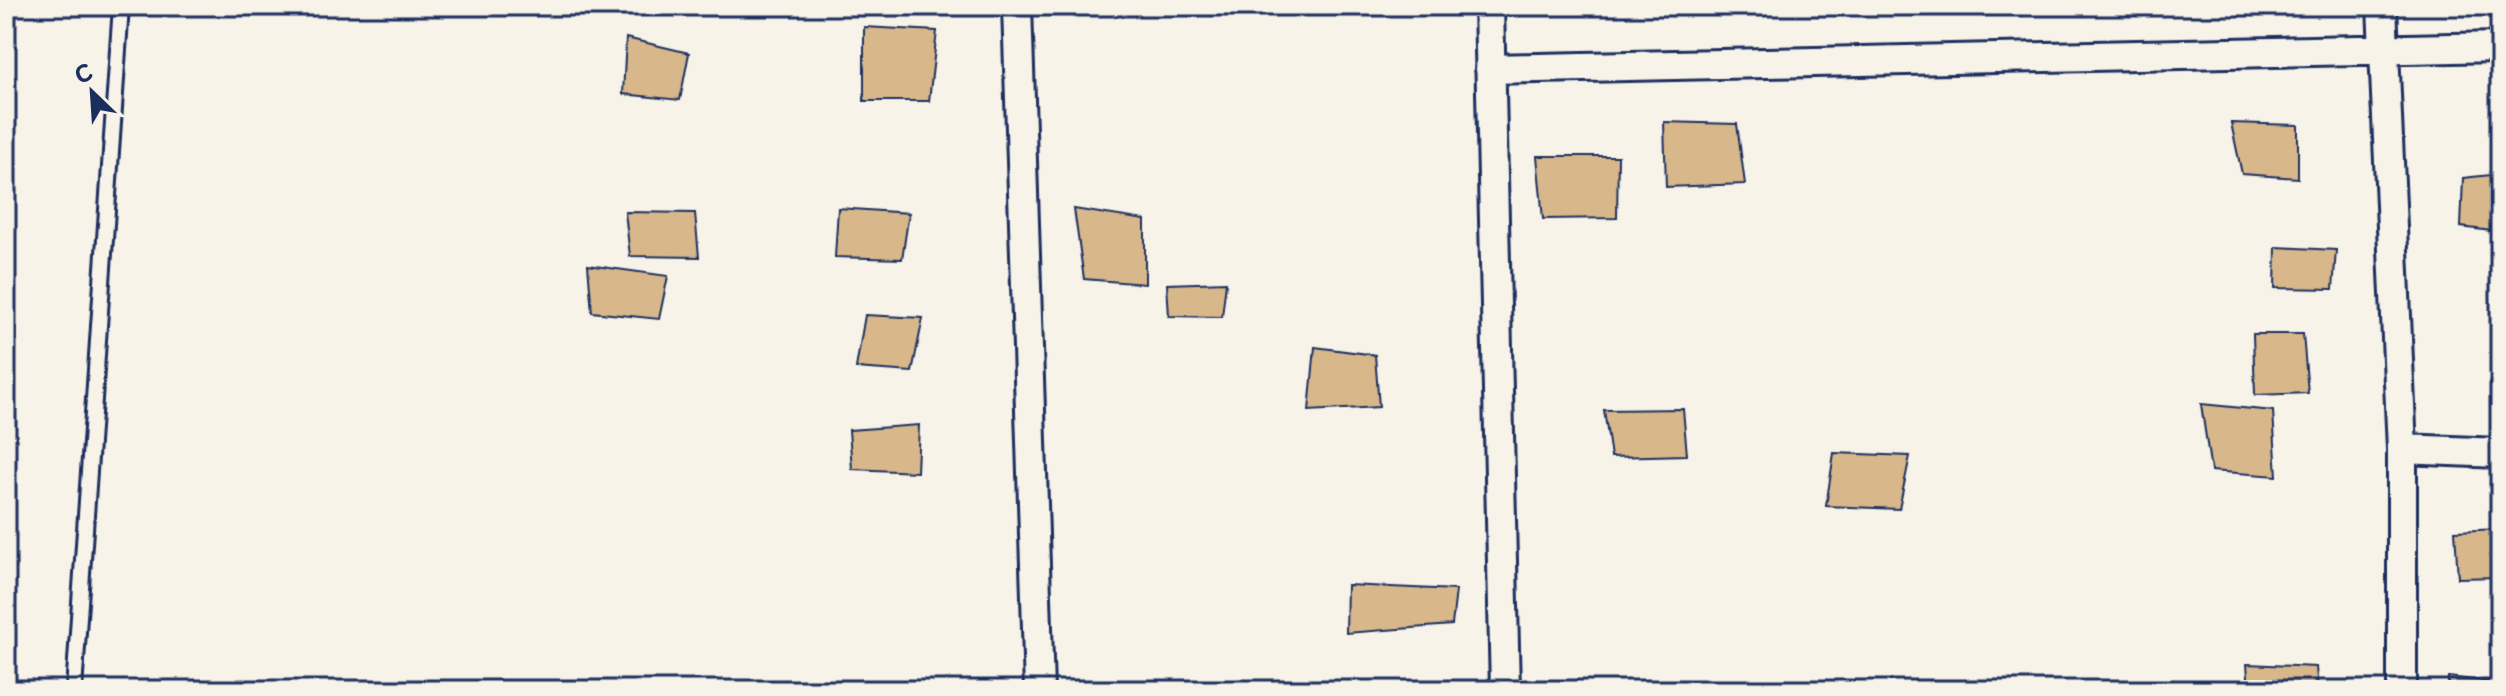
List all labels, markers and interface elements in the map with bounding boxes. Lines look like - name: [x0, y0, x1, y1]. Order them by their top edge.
- north arrow: [52, 52, 132, 132]
- text: С: [68, 54, 97, 91]

